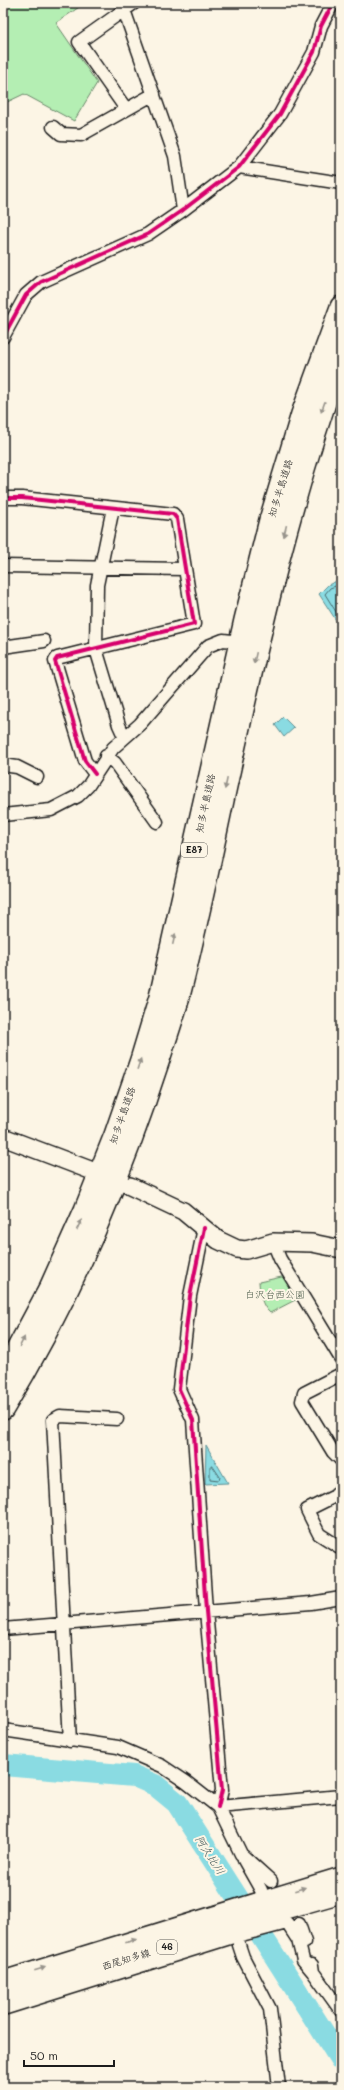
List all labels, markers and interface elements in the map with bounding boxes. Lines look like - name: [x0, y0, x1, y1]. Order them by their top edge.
- one-way arrow: [319, 401, 325, 413]
- street label: 知多半島道路: [265, 457, 295, 519]
- one-way arrow: [282, 525, 288, 537]
- one-way arrow: [251, 651, 257, 664]
- street label: 知多半島道路: [192, 772, 218, 834]
- one-way arrow: [223, 778, 229, 790]
- road number: E87: [181, 843, 207, 857]
- one-way arrow: [171, 933, 177, 945]
- one-way arrow: [136, 1058, 142, 1070]
- street label: 知多半島道路: [106, 1084, 138, 1146]
- one-way arrow: [76, 1220, 82, 1231]
- park label: 白沢台西公園: [245, 1287, 305, 1301]
- one-way arrow: [19, 1337, 25, 1348]
- water label: 阿久比川: [192, 1832, 229, 1877]
- one-way arrow: [294, 1886, 306, 1892]
- one-way arrow: [126, 1938, 138, 1944]
- road number: 46: [157, 1940, 177, 1954]
- street label: 西尾知多線: [100, 1945, 152, 1973]
- one-way arrow: [35, 1966, 47, 1972]
- scale bar: [24, 2042, 114, 2068]
- text: 50 m: [30, 2047, 58, 2063]

